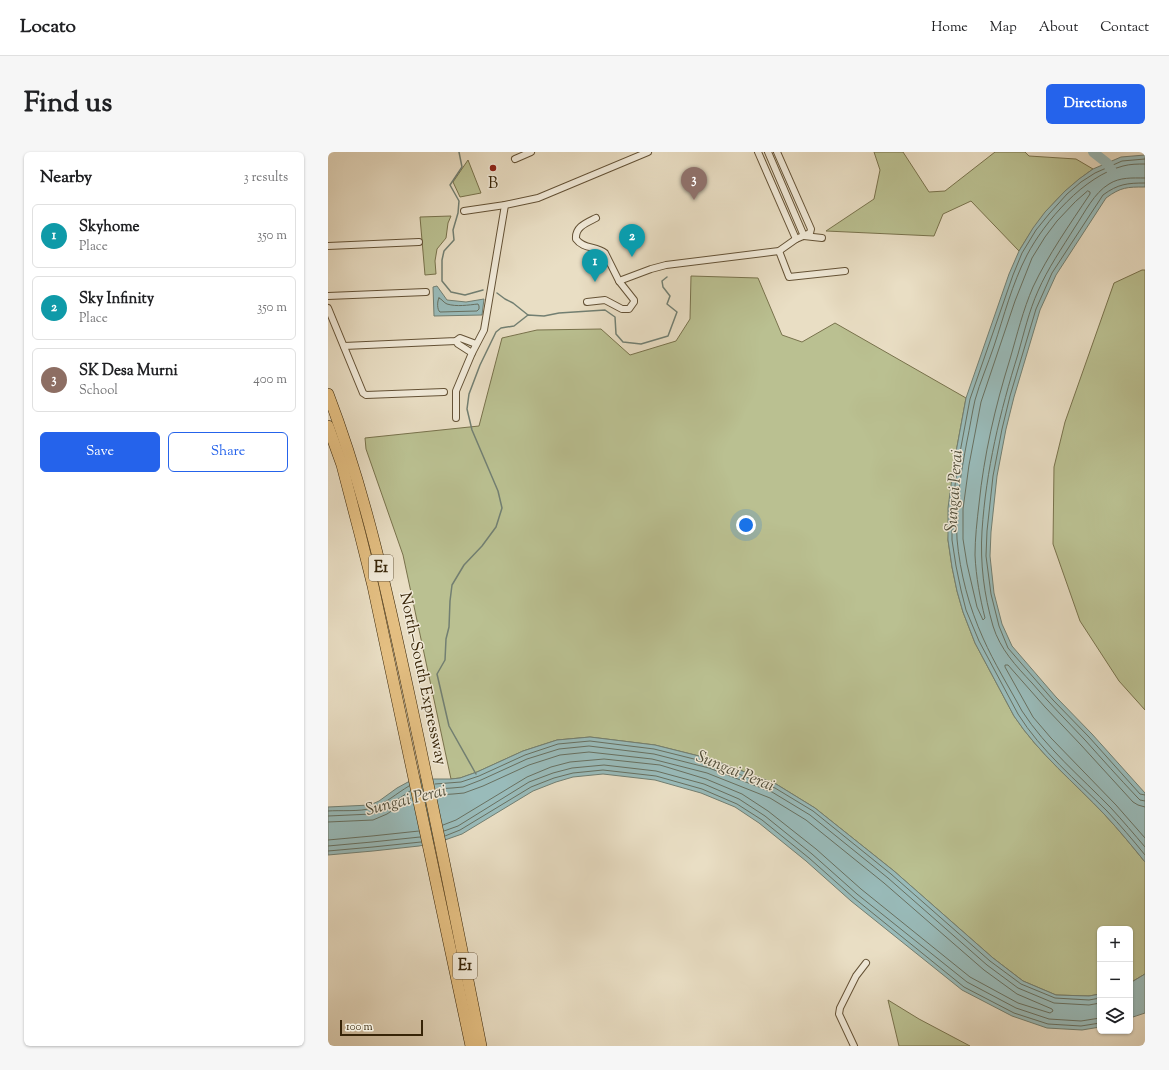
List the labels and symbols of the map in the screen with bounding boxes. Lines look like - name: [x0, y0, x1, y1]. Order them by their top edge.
- marker: B: [488, 163, 498, 173]
- pin: 3: [681, 167, 707, 200]
- place label: B: [488, 173, 498, 196]
- pin: 2: [619, 224, 645, 257]
- pin: 1: [582, 249, 608, 282]
- water label: Sungai Perai: [940, 449, 970, 533]
- your location: [736, 515, 756, 535]
- road number: E1: [369, 555, 393, 581]
- street label: North–South Expressway: [392, 591, 452, 768]
- water label: Sungai Perai: [692, 745, 778, 799]
- water label: Sungai Perai: [363, 779, 449, 823]
- road number: E1: [453, 953, 477, 979]
- scale bar: [340, 1018, 423, 1037]

